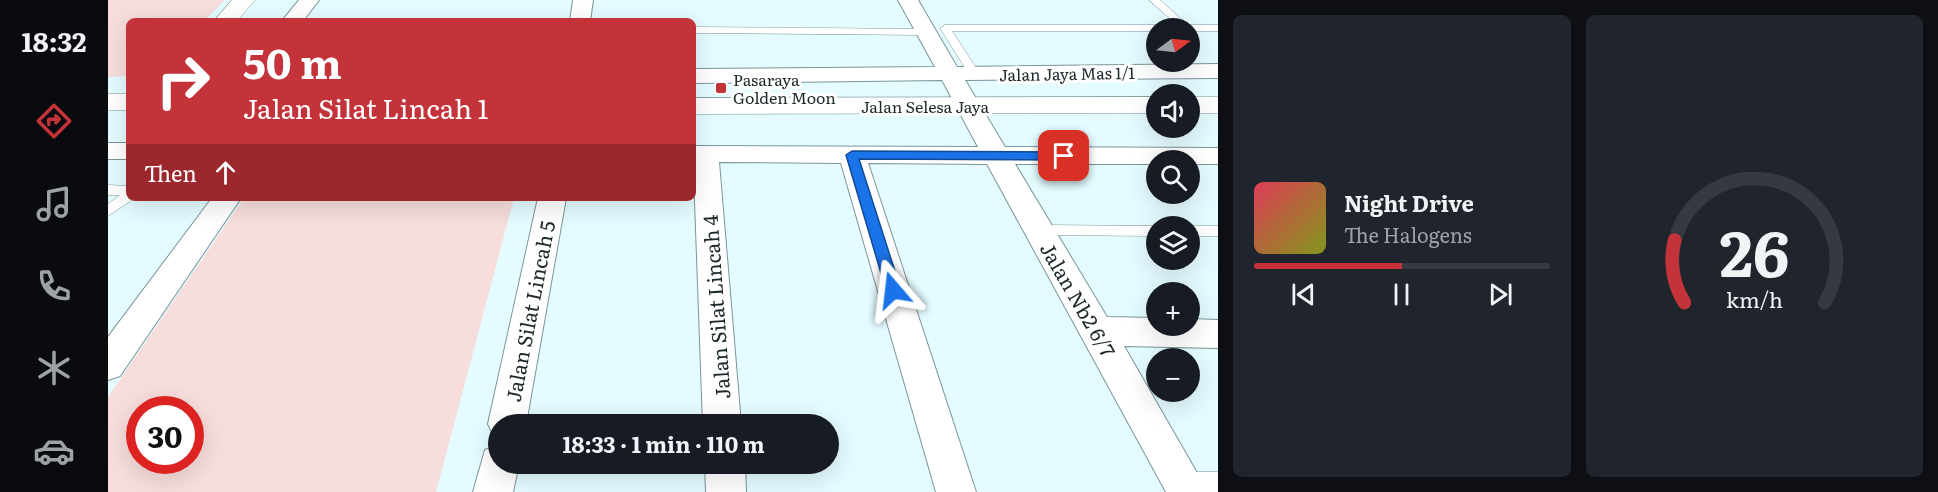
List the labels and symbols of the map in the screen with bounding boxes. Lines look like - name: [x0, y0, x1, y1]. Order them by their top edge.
- north arrow: [1146, 18, 1200, 72]
- street label: Jalan Jaya Mas 1/1: [999, 60, 1136, 86]
- place label: Pasaraya Golden Moon: [733, 67, 836, 109]
- marker: Pasaraya Golden Moon: [714, 81, 728, 95]
- street label: Jalan Selesa Jaya: [861, 94, 989, 118]
- pin: [1038, 130, 1089, 181]
- street label: Jalan Silat Lincah 4: [694, 214, 736, 400]
- street label: Jalan Silat Lincah 5: [497, 218, 561, 404]
- street label: Jalan Nb2 6/7: [1034, 236, 1124, 362]
- position arrow: [861, 258, 925, 322]
- speed limit sign: 30: [126, 396, 204, 474]

